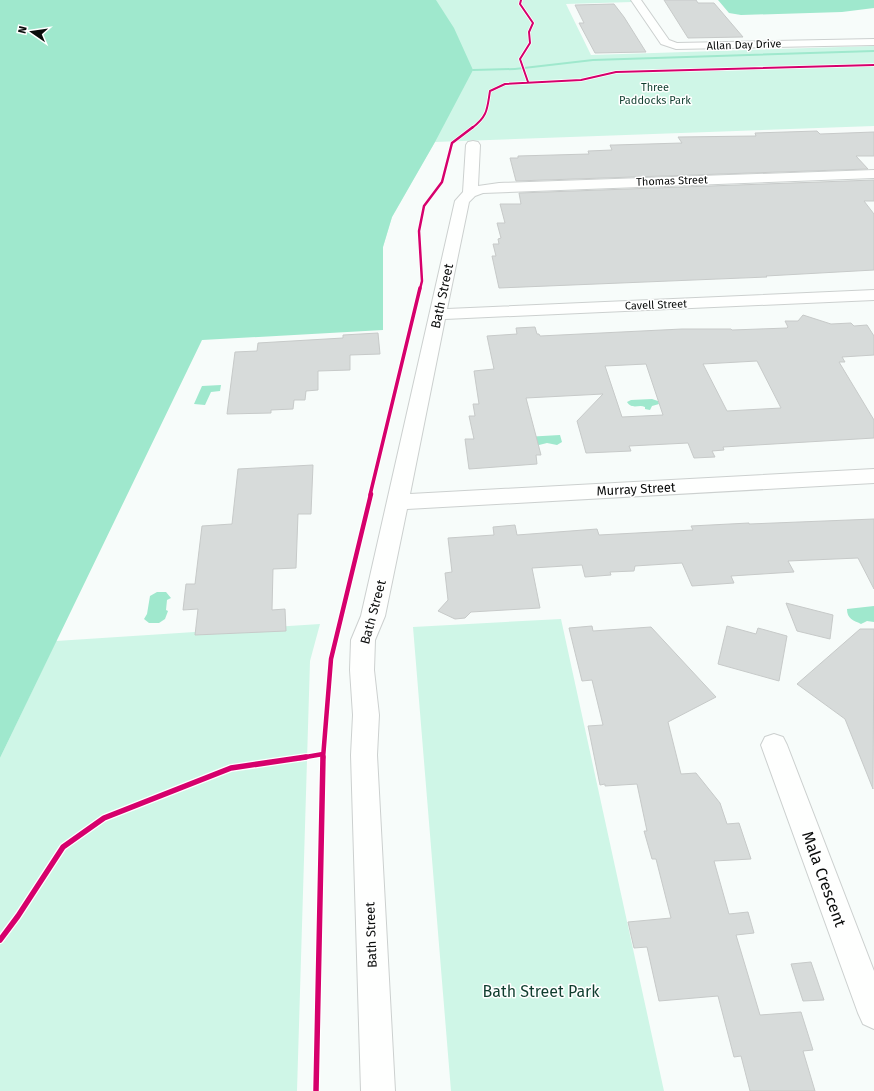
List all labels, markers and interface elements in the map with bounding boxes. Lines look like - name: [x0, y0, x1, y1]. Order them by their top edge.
- north arrow: [12, 12, 52, 52]
- text: N: [16, 25, 30, 35]
- street label: Allan Day Drive: [706, 37, 782, 53]
- park label: Three Paddocks Park: [619, 81, 691, 107]
- street label: Thomas Street: [636, 173, 708, 189]
- street label: Bath Street: [428, 262, 456, 330]
- street label: Cavell Street: [625, 297, 687, 313]
- street label: Murray Street: [596, 479, 676, 499]
- street label: Bath Street: [357, 578, 389, 646]
- street label: Mala Crescent: [798, 829, 850, 930]
- street label: Bath Street: [362, 901, 380, 968]
- park label: Bath Street Park: [483, 982, 600, 1001]

